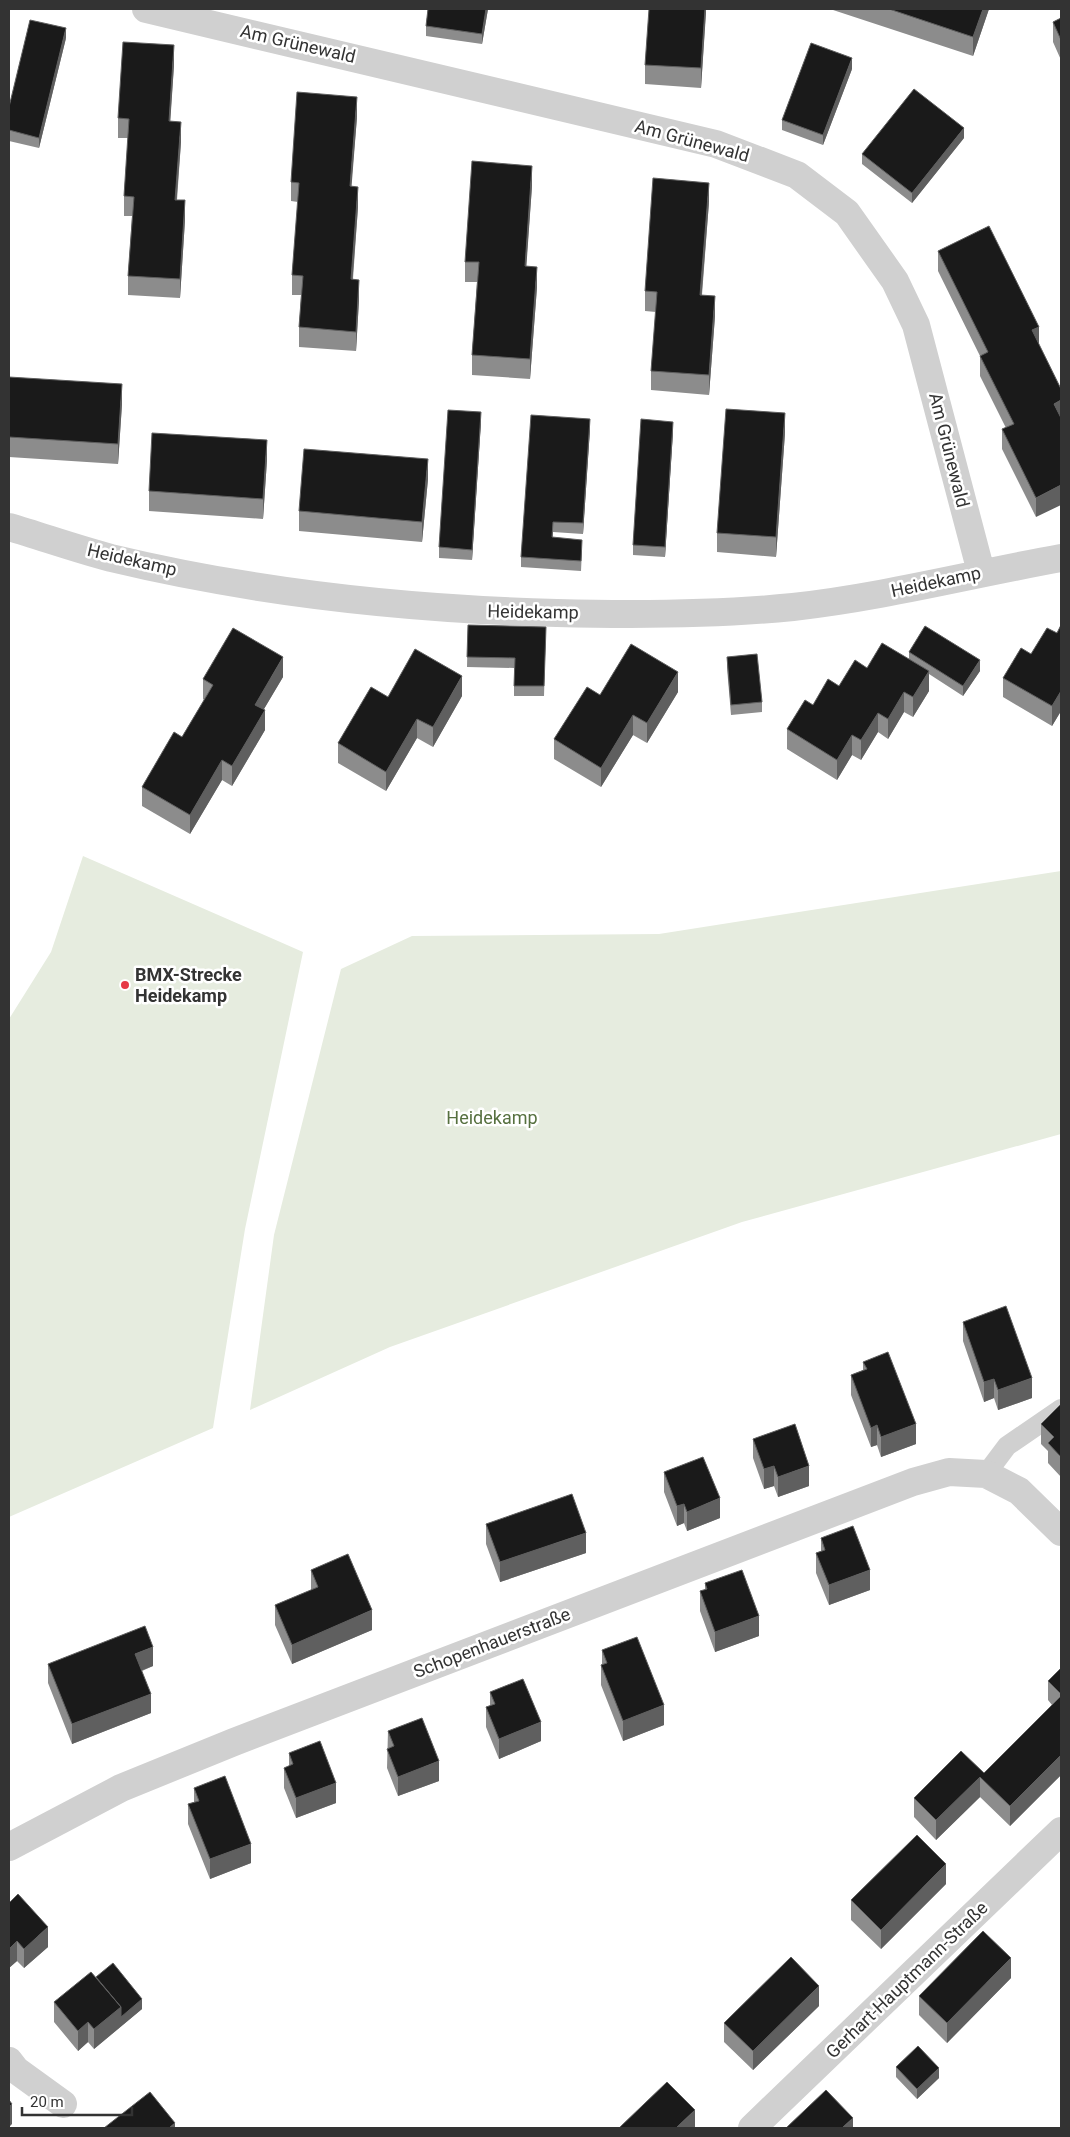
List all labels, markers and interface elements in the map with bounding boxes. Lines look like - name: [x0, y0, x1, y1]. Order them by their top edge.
- street label: Am Grünewald: [238, 20, 358, 67]
- street label: Am Grünewald: [633, 115, 752, 166]
- street label: Am Grünewald: [925, 390, 974, 509]
- street label: Heidekamp: [85, 539, 179, 580]
- street label: Heidekamp: [889, 562, 983, 601]
- street label: Heidekamp: [487, 600, 579, 623]
- place label: BMX-Strecke Heidekamp: [135, 964, 242, 1006]
- marker: BMX-Strecke Heidekamp: [119, 979, 131, 991]
- park label: Heidekamp: [446, 1107, 538, 1128]
- street label: Schopenhauerstraße: [411, 1603, 573, 1682]
- street label: Gerhart-Hauptmann-Straße: [822, 1897, 992, 2062]
- scale bar: [22, 2084, 132, 2116]
- text: 20 m: [30, 2093, 64, 2111]

